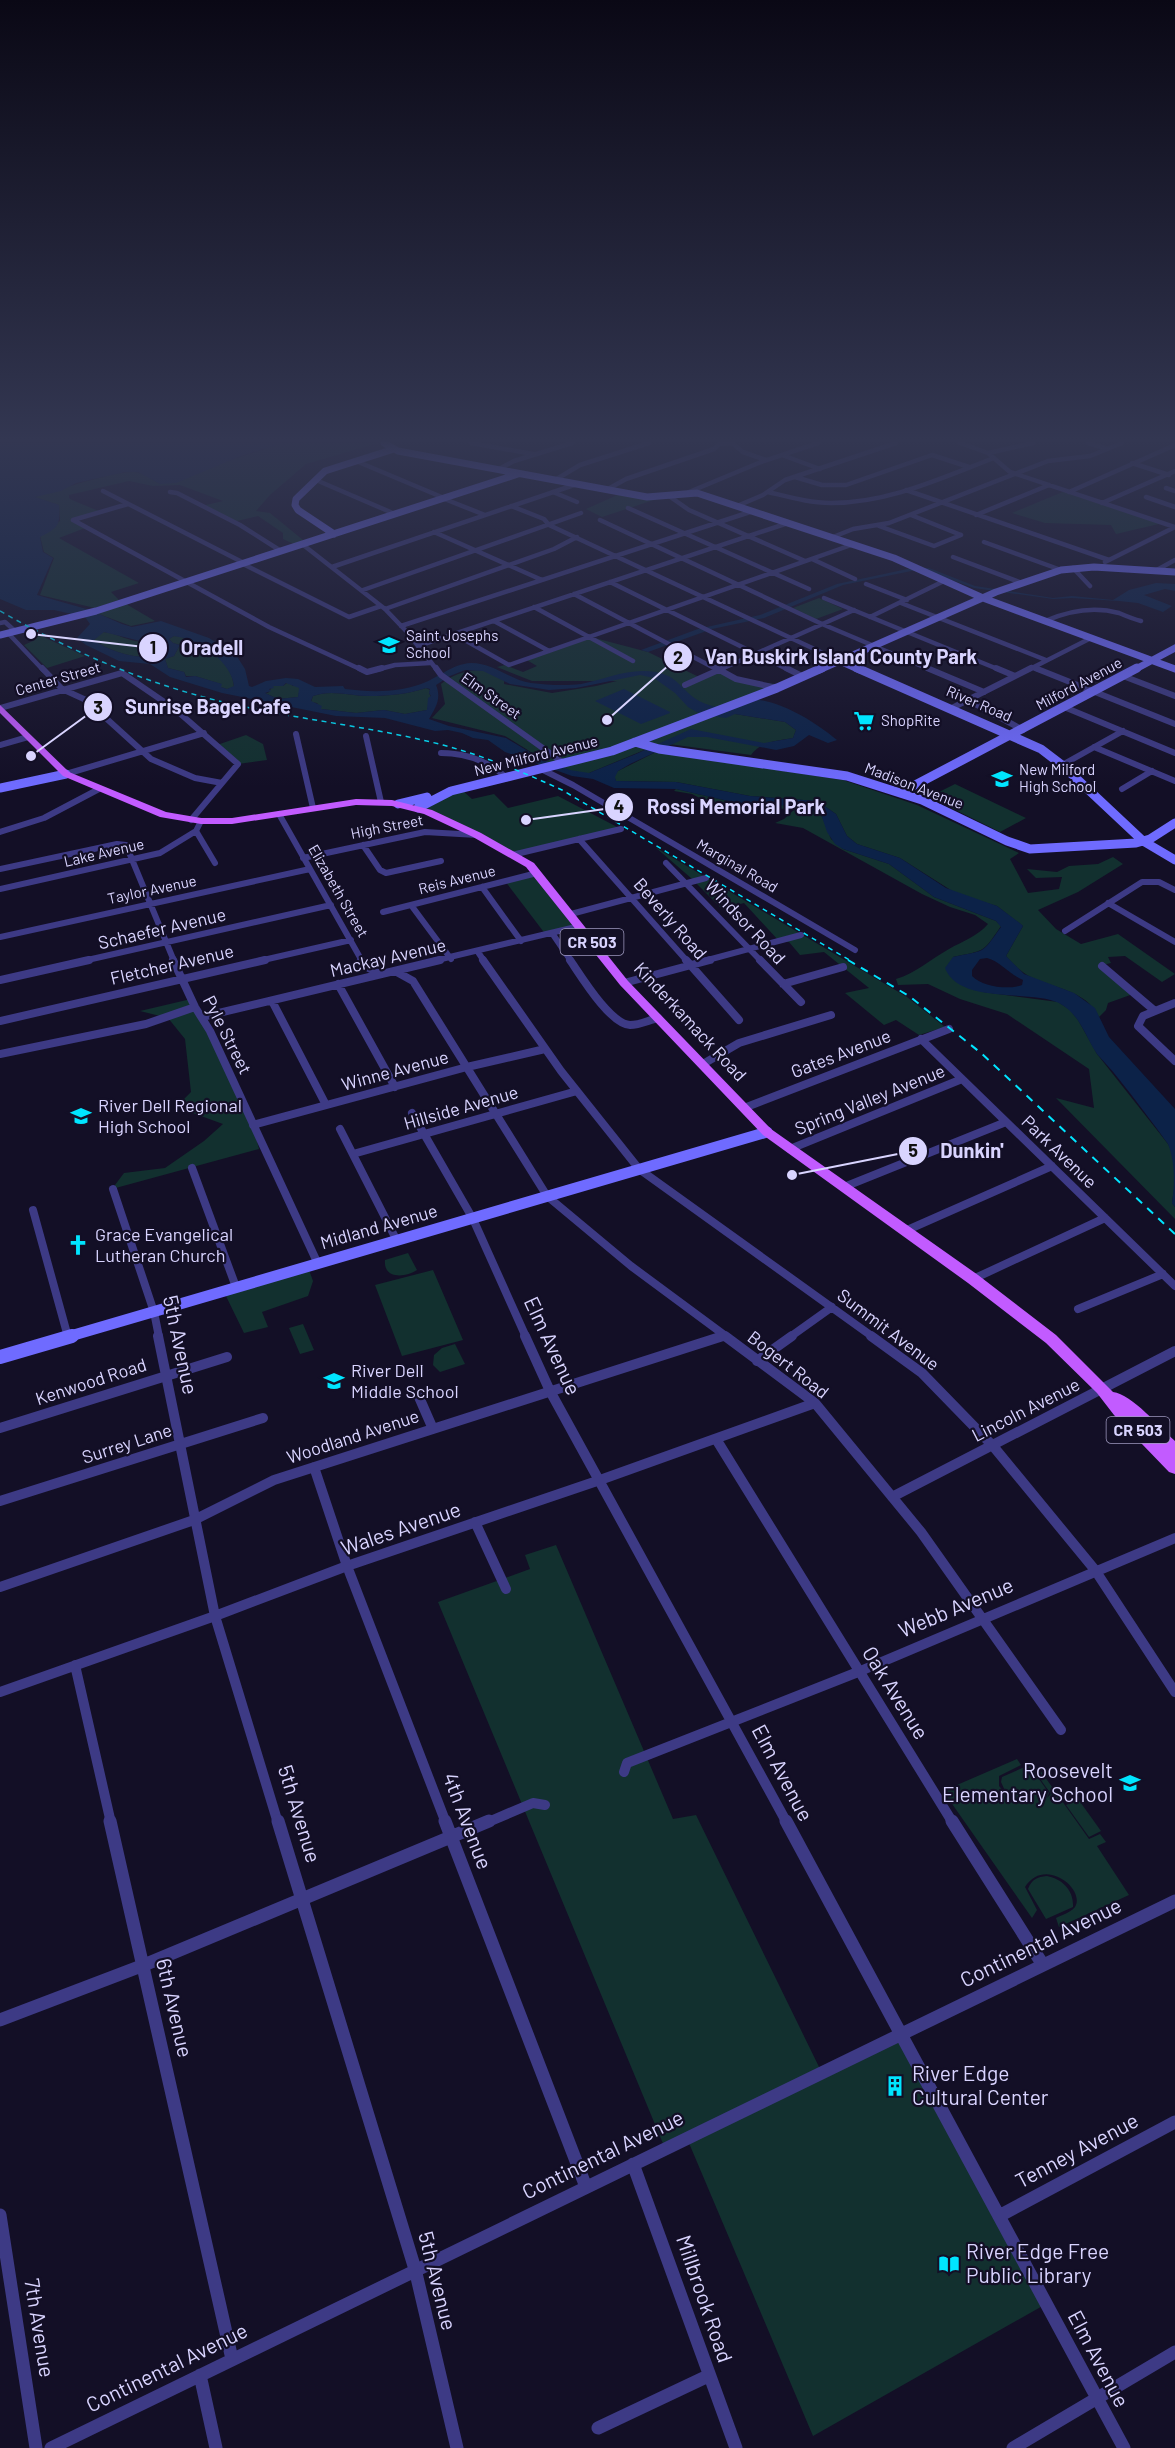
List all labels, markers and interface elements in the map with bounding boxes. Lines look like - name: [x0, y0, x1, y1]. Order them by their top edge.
- place label: Saint Josephs School: [406, 626, 498, 661]
- callout: Oradell: [138, 629, 255, 667]
- school or university icon: Saint Josephs School: [377, 633, 401, 657]
- text: Oradell: [181, 635, 243, 659]
- text: 1: [150, 636, 156, 658]
- callout: Van Buskirk Island County Park: [663, 638, 989, 676]
- text: Van Buskirk Island County Park: [705, 644, 978, 668]
- text: 2: [673, 646, 683, 668]
- street label: Milford Avenue: [1032, 653, 1125, 713]
- street label: Center Street: [13, 657, 102, 699]
- street label: Elm Street: [458, 668, 525, 722]
- street label: River Road: [944, 681, 1015, 725]
- callout: Sunrise Bagel Cafe: [83, 688, 303, 726]
- text: Sunrise Bagel Cafe: [125, 694, 291, 718]
- text: 3: [93, 696, 103, 718]
- supermarket icon: ShopRite: [852, 709, 876, 733]
- place label: ShopRite: [881, 711, 940, 729]
- street label: New Milford Avenue: [472, 731, 599, 779]
- street label: Madison Avenue: [862, 758, 966, 812]
- place label: New Milford High School: [1019, 760, 1096, 795]
- school or university icon: New Milford High School: [990, 767, 1014, 791]
- callout: Rossi Memorial Park: [604, 788, 837, 826]
- text: Rossi Memorial Park: [647, 794, 825, 818]
- text: 4: [614, 795, 625, 817]
- street label: High Street: [349, 810, 425, 842]
- street label: Lake Avenue: [62, 834, 146, 870]
- street label: Marginal Road: [694, 835, 781, 896]
- street label: Elizabeth Street: [305, 841, 373, 940]
- street label: Reis Avenue: [416, 861, 497, 897]
- street label: Taylor Avenue: [106, 871, 198, 907]
- street label: Beverly Road: [629, 873, 712, 964]
- street label: Windsor Road: [701, 874, 791, 968]
- street label: Schaefer Avenue: [96, 903, 228, 953]
- road number: CR 503: [560, 929, 624, 955]
- street label: Mackay Avenue: [328, 933, 448, 981]
- street label: Fletcher Avenue: [108, 939, 236, 989]
- street label: Kinderkamack Road: [630, 957, 752, 1086]
- street label: Pyle Street: [199, 991, 257, 1078]
- street label: Gates Avenue: [788, 1024, 894, 1082]
- street label: Winne Avenue: [339, 1045, 451, 1095]
- street label: Spring Valley Avenue: [791, 1059, 948, 1139]
- street label: Hillside Avenue: [401, 1080, 521, 1134]
- place label: River Dell Regional High School: [98, 1094, 242, 1137]
- school or university icon: River Dell Regional High School: [69, 1104, 93, 1128]
- street label: Park Avenue: [1017, 1110, 1102, 1193]
- callout: Dunkin': [898, 1132, 1015, 1170]
- text: Dunkin': [940, 1138, 1004, 1162]
- text: 5: [908, 1139, 918, 1161]
- street label: Midland Avenue: [318, 1199, 440, 1253]
- place label: Grace Evangelical Lutheran Church: [95, 1223, 233, 1266]
- church icon: Grace Evangelical Lutheran Church: [66, 1233, 90, 1257]
- street label: Summit Avenue: [833, 1284, 944, 1375]
- street label: Elm Avenue: [520, 1292, 587, 1399]
- street label: 5th Avenue: [159, 1293, 204, 1397]
- street label: Bogert Road: [744, 1326, 834, 1403]
- street label: Kenwood Road: [32, 1353, 149, 1409]
- place label: River Dell Middle School: [351, 1359, 459, 1402]
- school or university icon: River Dell Middle School: [322, 1369, 346, 1393]
- street label: Lincoln Avenue: [968, 1372, 1083, 1446]
- street label: Woodland Avenue: [284, 1404, 422, 1468]
- road number: CR 503: [1106, 1417, 1170, 1443]
- street label: Surrey Lane: [79, 1418, 174, 1468]
- street label: Wales Avenue: [337, 1495, 464, 1560]
- street label: Webb Avenue: [894, 1571, 1017, 1642]
- street label: Oak Avenue: [858, 1641, 935, 1743]
- street label: Elm Avenue: [747, 1720, 819, 1825]
- place label: Roosevelt Elementary School: [942, 1757, 1113, 1806]
- street label: 5th Avenue: [274, 1762, 327, 1865]
- street label: 4th Avenue: [439, 1769, 498, 1872]
- school or university icon: Roosevelt Elementary School: [1118, 1771, 1142, 1795]
- street label: Continental Avenue: [956, 1892, 1125, 1992]
- street label: 6th Avenue: [152, 1956, 199, 2060]
- place label: River Edge Cultural Center: [912, 2060, 1049, 2109]
- building icon: River Edge Cultural Center: [883, 2074, 907, 2098]
- street label: Continental Avenue: [518, 2104, 687, 2204]
- street label: Tenney Avenue: [1011, 2107, 1142, 2193]
- street label: 5th Avenue: [414, 2229, 463, 2333]
- street label: Millbrook Road: [672, 2232, 739, 2366]
- place label: River Edge Free Public Library: [966, 2238, 1109, 2287]
- library icon: River Edge Free Public Library: [937, 2252, 961, 2276]
- street label: 7th Avenue: [20, 2277, 61, 2379]
- street label: Elm Avenue: [1063, 2306, 1135, 2411]
- street label: Continental Avenue: [82, 2317, 251, 2417]

